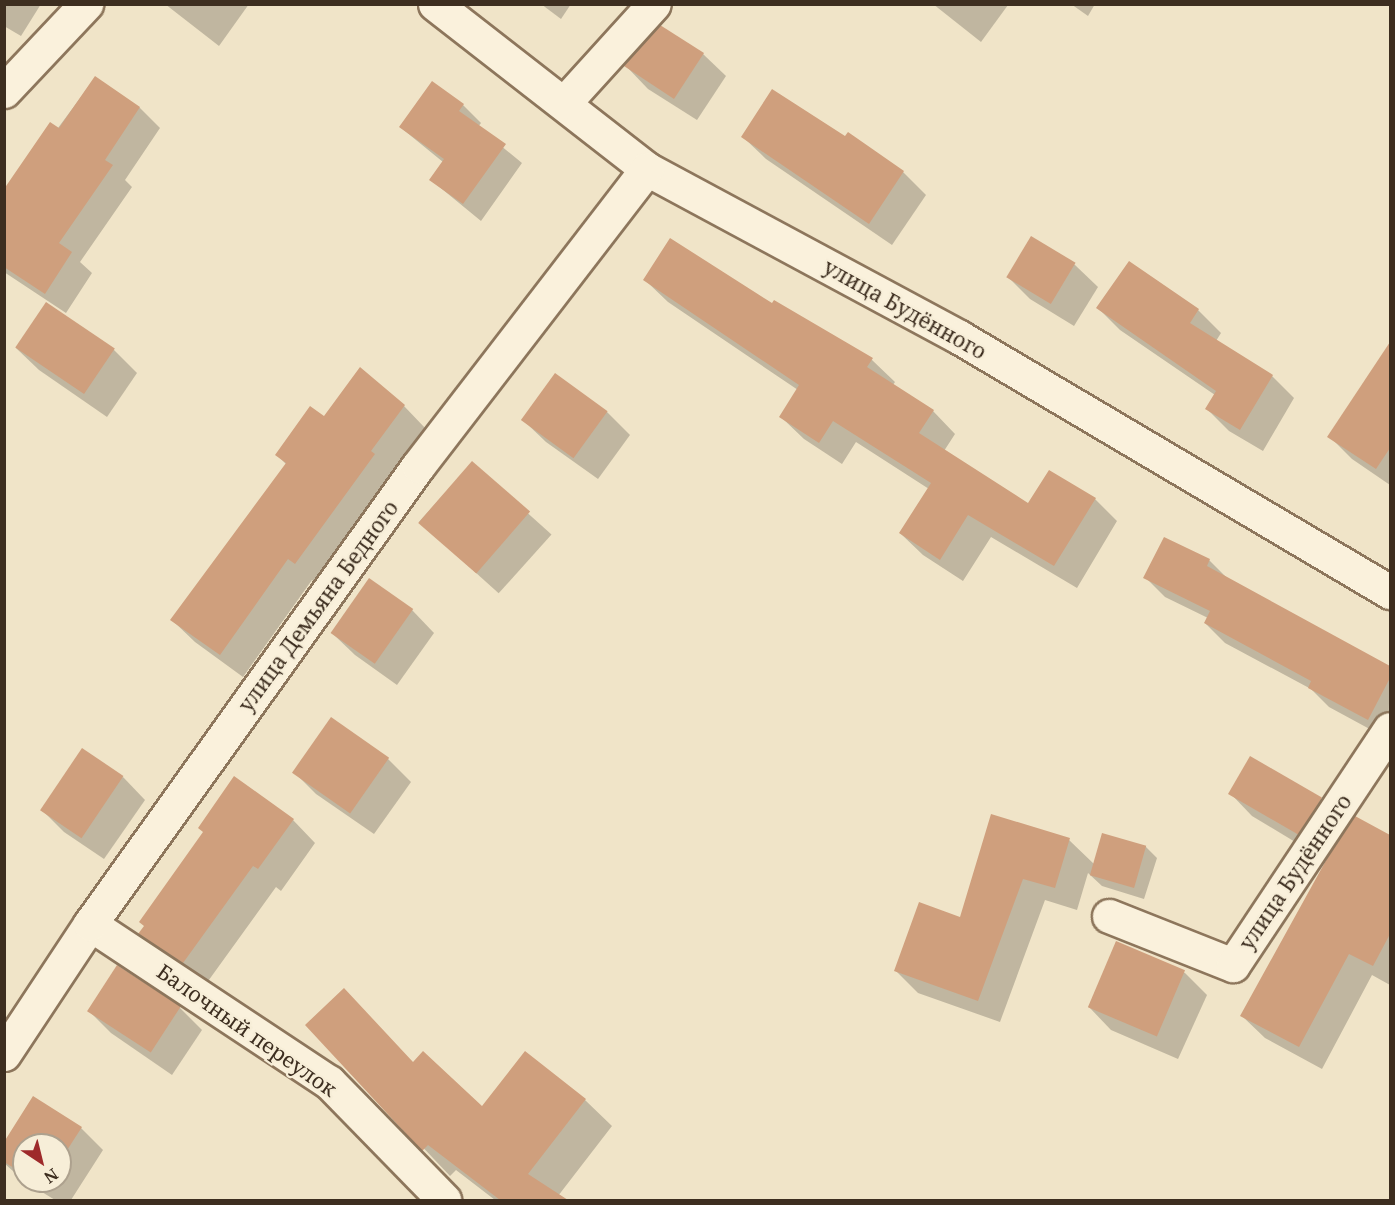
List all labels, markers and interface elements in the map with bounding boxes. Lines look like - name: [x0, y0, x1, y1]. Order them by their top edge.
- street label: улица Будённого: [819, 254, 991, 364]
- street label: улица Демьяна Бедного: [233, 495, 403, 717]
- street label: улица Будённого: [1234, 789, 1356, 955]
- street label: Балочный переулок: [152, 958, 342, 1102]
- north arrow: [12, 1133, 72, 1193]
- text: N: [40, 1163, 63, 1189]

